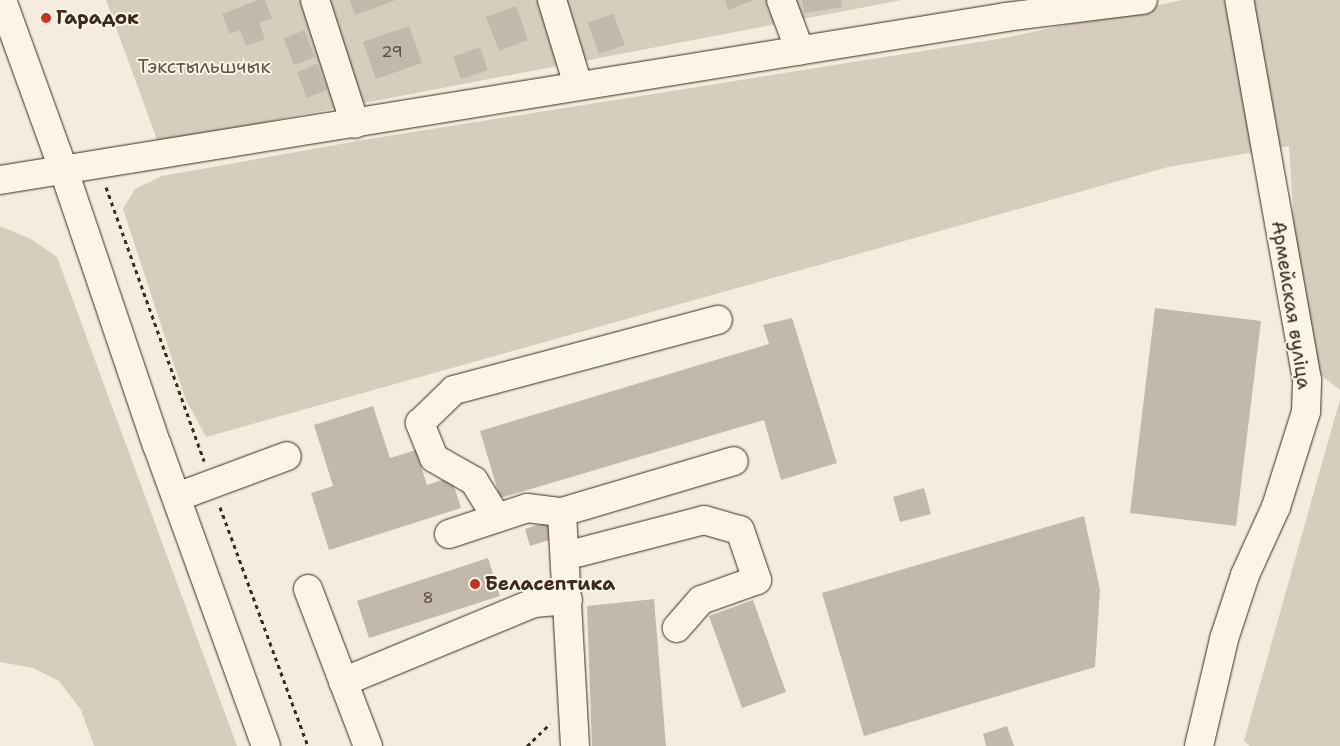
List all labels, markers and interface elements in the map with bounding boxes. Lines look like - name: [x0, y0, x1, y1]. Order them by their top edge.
- place label: Гарадок: [56, 7, 139, 29]
- marker: Гарадок: [40, 12, 52, 24]
- house number: 29: [381, 42, 403, 62]
- park label: Тэкстыльшчык: [138, 56, 270, 78]
- street label: Армейская вуліца: [1266, 219, 1316, 391]
- place label: Беласептика: [485, 573, 615, 595]
- marker: Беласептика: [469, 578, 481, 590]
- house number: 8: [422, 588, 434, 608]

